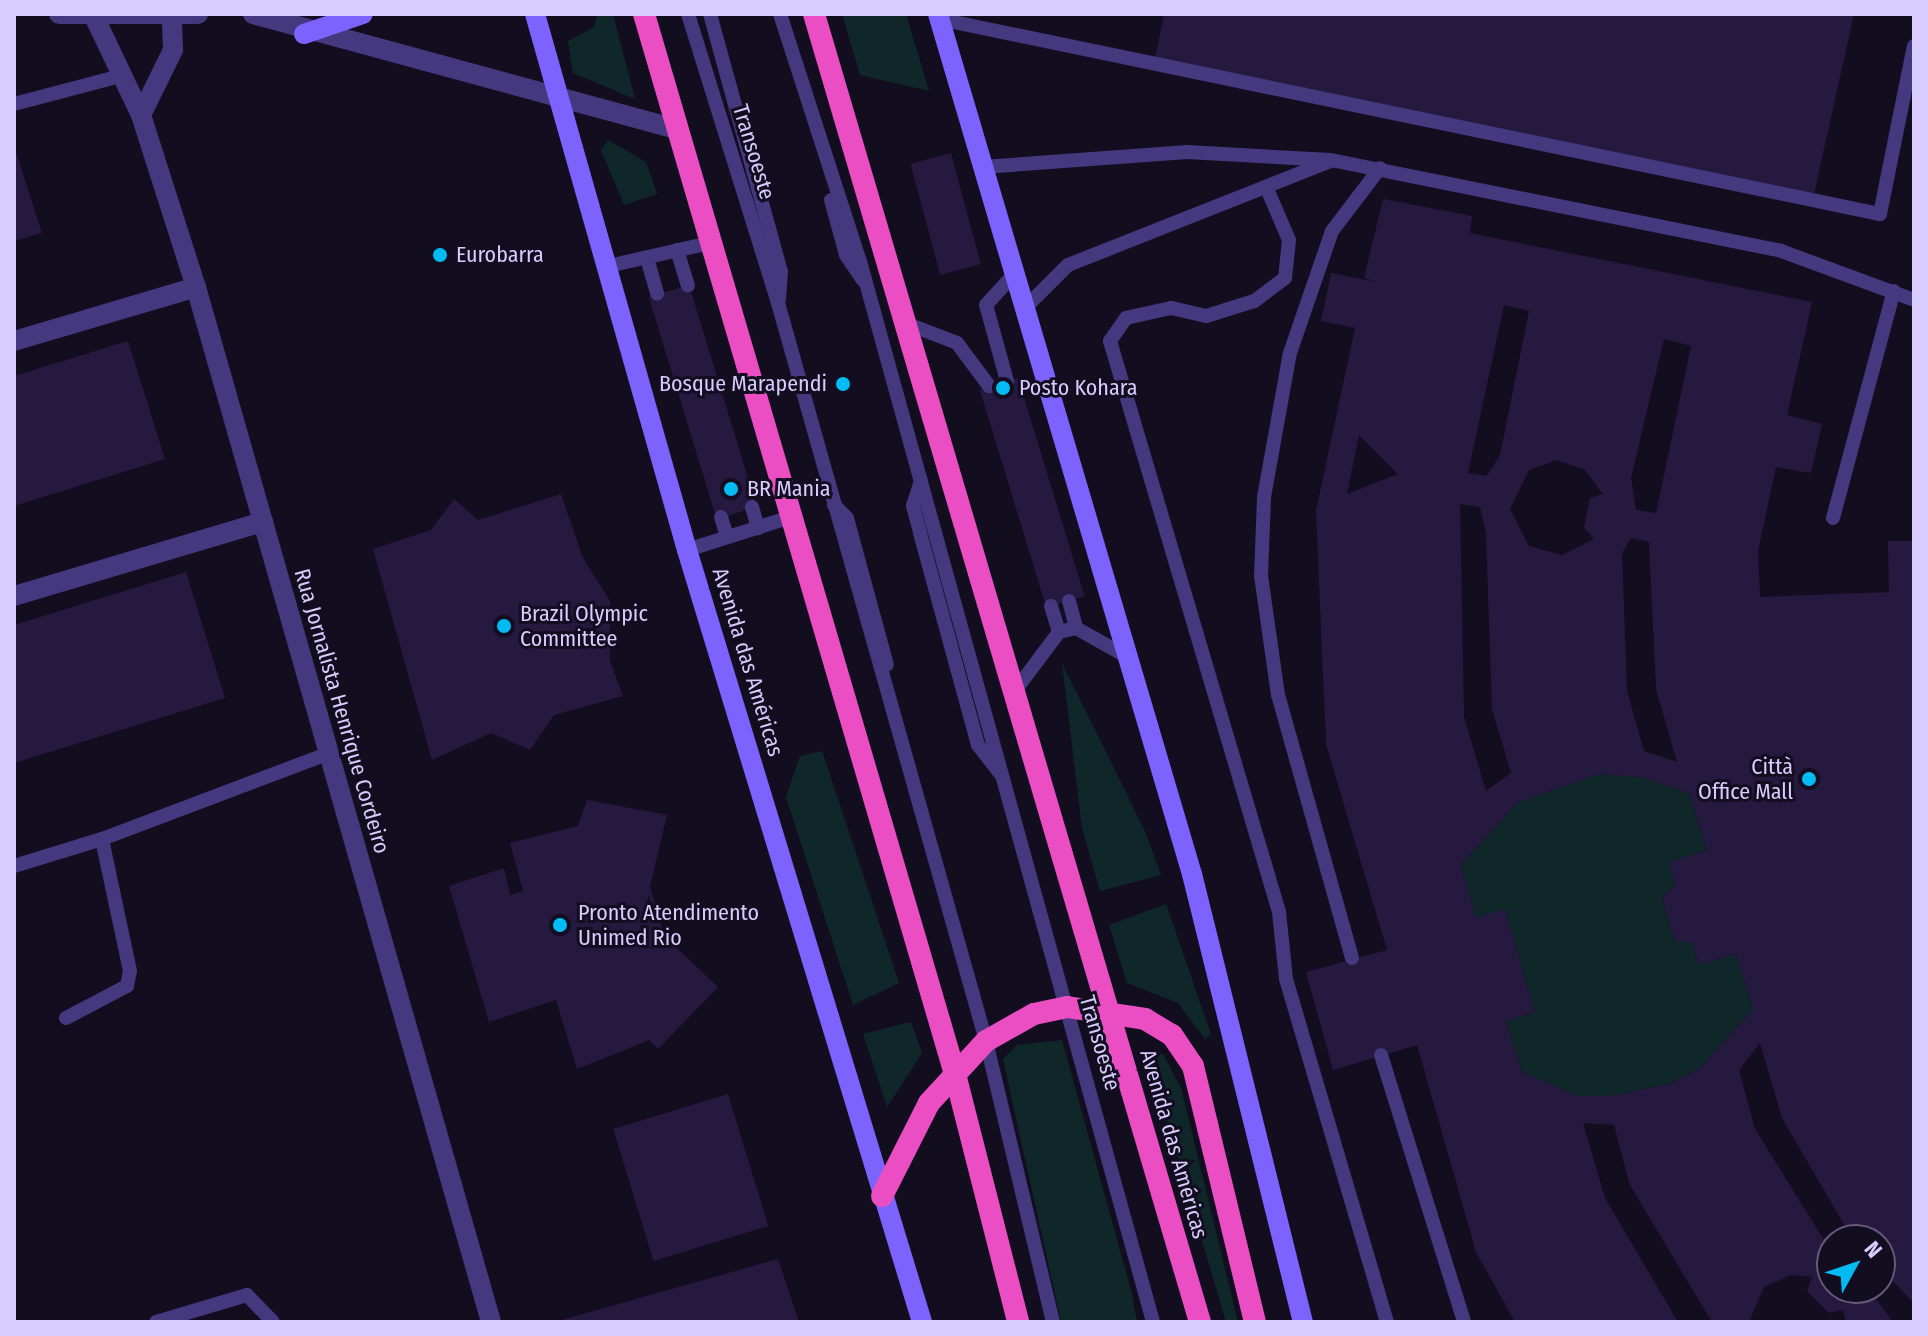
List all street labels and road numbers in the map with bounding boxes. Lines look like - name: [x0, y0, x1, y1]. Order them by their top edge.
- street label: Transoeste: [727, 101, 781, 203]
- street label: Avenida das Américas: [707, 565, 789, 759]
- street label: Rua Jornalista Henrique Cordeiro: [289, 566, 395, 856]
- street label: Transoeste: [1074, 992, 1126, 1094]
- street label: Avenida das Américas: [1134, 1046, 1214, 1242]

